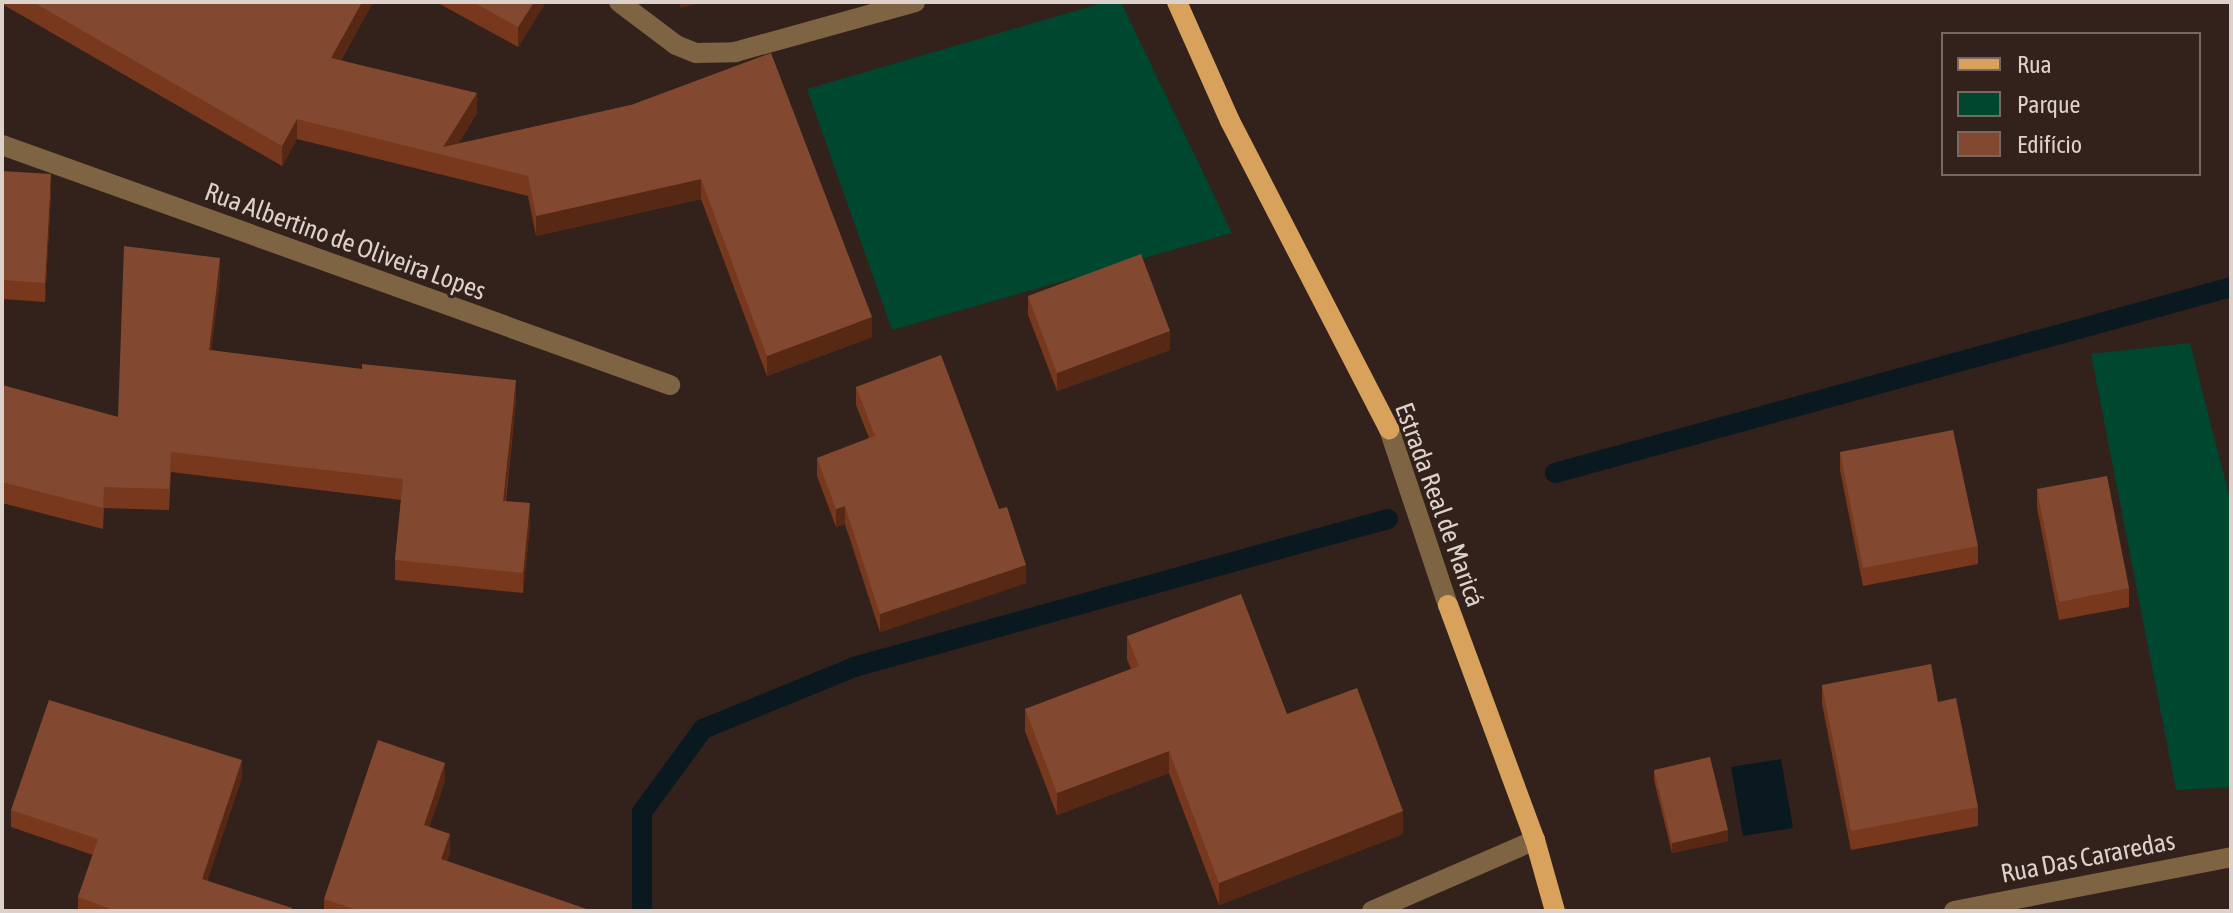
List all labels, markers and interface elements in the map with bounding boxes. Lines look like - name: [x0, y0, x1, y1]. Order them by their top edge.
- legend: [1941, 32, 2201, 176]
- text: Rua: [2017, 51, 2052, 78]
- text: Parque: [2017, 91, 2080, 118]
- text: Edifício: [2017, 131, 2082, 158]
- street label: Rua Albertino de Oliveira Lopes: [200, 177, 490, 307]
- street label: Estrada Real de Maricá: [1388, 399, 1490, 611]
- street label: Rua Das Cararedas: [1998, 826, 2178, 890]

